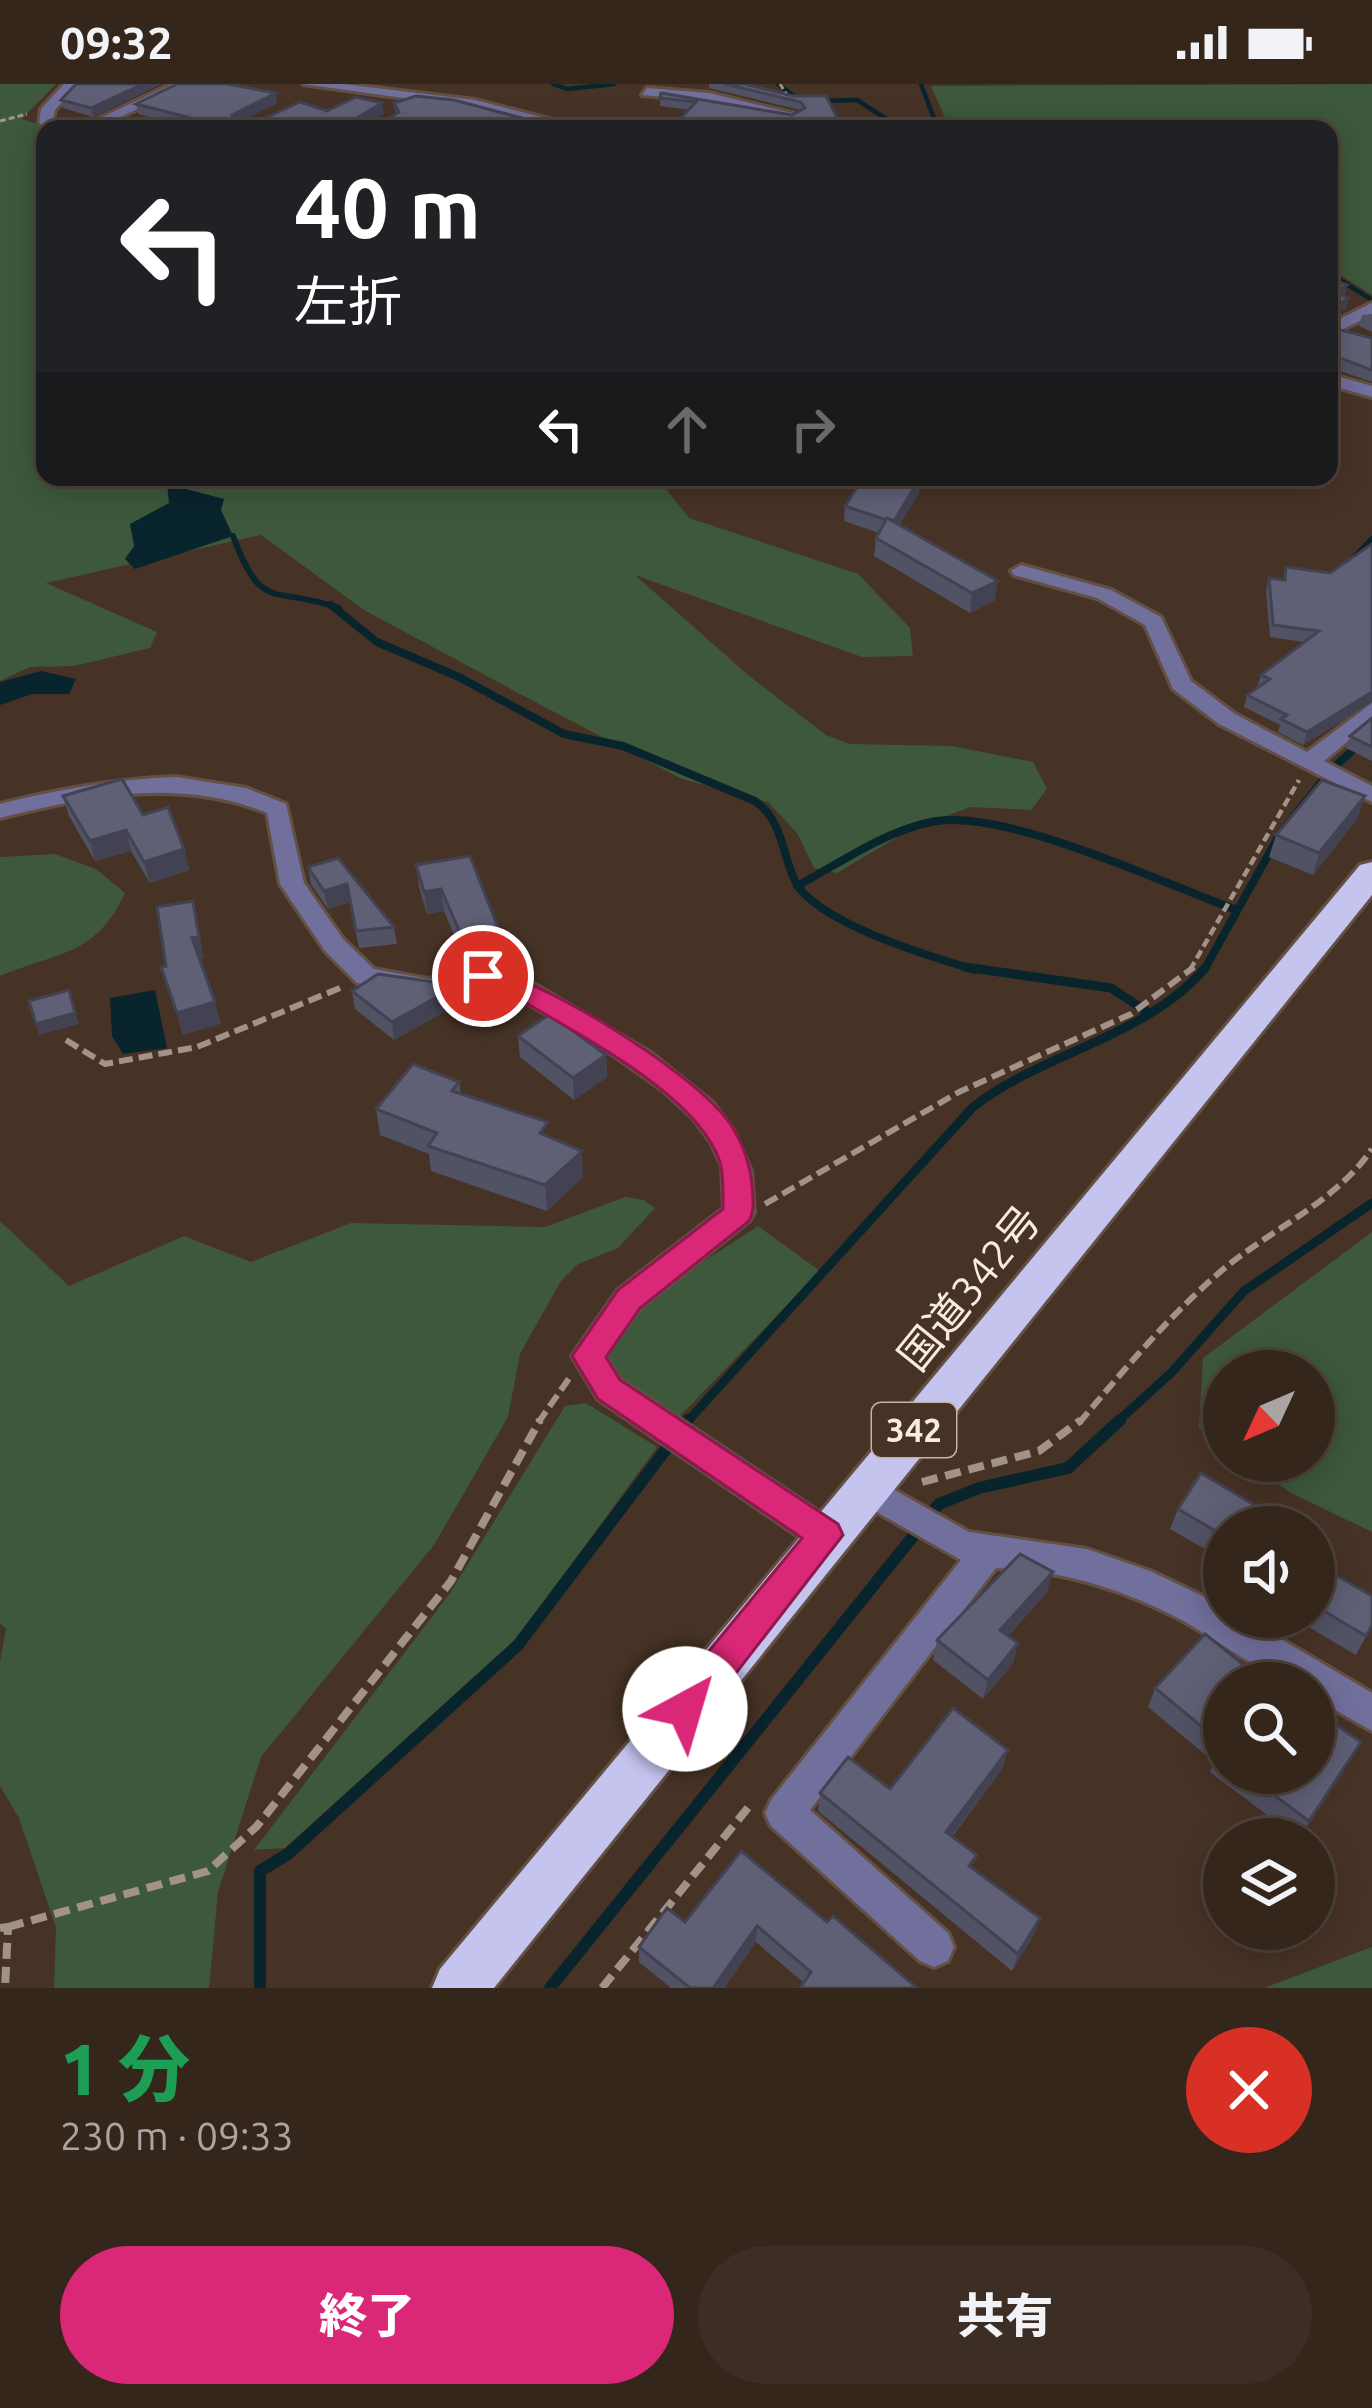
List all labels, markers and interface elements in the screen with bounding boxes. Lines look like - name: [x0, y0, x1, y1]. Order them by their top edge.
- text: 09:32: [60, 17, 173, 68]
- text: 40 m: [294, 160, 481, 254]
- icon: left: [96, 168, 252, 324]
- text: 左折: [294, 271, 402, 331]
- icon: left: [528, 396, 594, 462]
- icon: ahead: [654, 396, 720, 462]
- icon: right: [780, 396, 846, 462]
- pin: [432, 925, 534, 1027]
- icon: arrive: [450, 943, 516, 1009]
- street label: 国道342号: [888, 1196, 1049, 1379]
- north arrow: [1203, 1350, 1335, 1482]
- map controls: [1203, 1350, 1335, 1950]
- road number: 342: [872, 1403, 956, 1457]
- button: sound: [1203, 1506, 1335, 1638]
- position arrow: [622, 1646, 748, 1772]
- button: search: [1203, 1662, 1335, 1794]
- button: layers: [1203, 1818, 1335, 1950]
- button: close: [1186, 2027, 1312, 2153]
- text: 1 分: [60, 2028, 190, 2109]
- text: 230 m · 09:33: [60, 2114, 294, 2157]
- button: 終了: [60, 2246, 674, 2384]
- button: 共有: [698, 2246, 1312, 2384]

